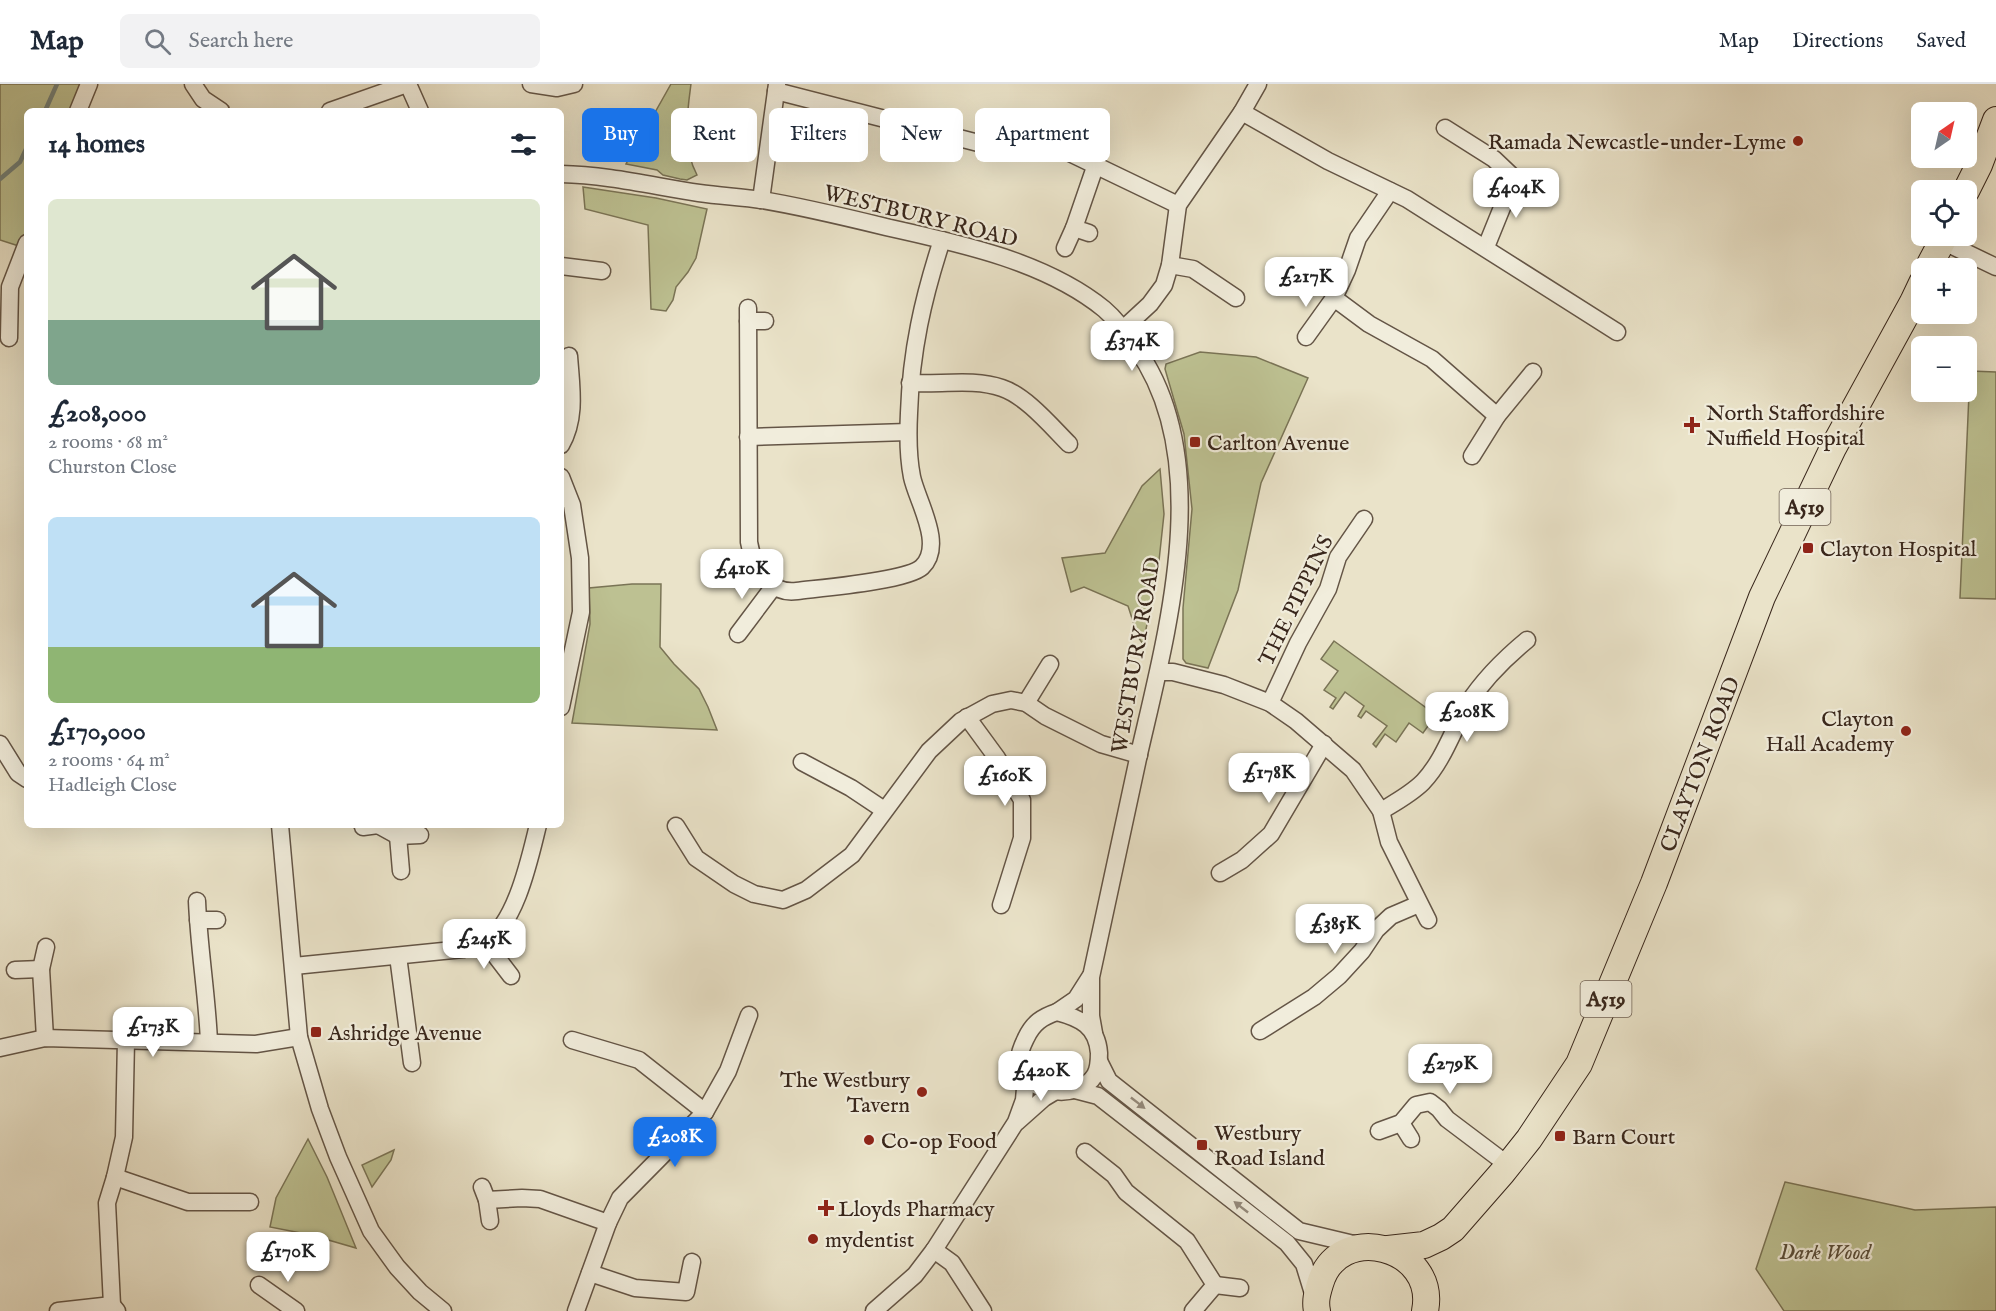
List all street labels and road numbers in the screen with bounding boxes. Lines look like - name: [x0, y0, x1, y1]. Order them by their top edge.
- street label: WESTBURY ROAD: [821, 179, 1020, 255]
- road number: A519: [1780, 489, 1830, 525]
- street label: THE PIPPINS: [1253, 531, 1341, 671]
- street label: WESTBURY ROAD: [1106, 555, 1168, 756]
- street label: CLAYTON ROAD: [1655, 673, 1747, 856]
- road number: A519: [1580, 981, 1632, 1017]

